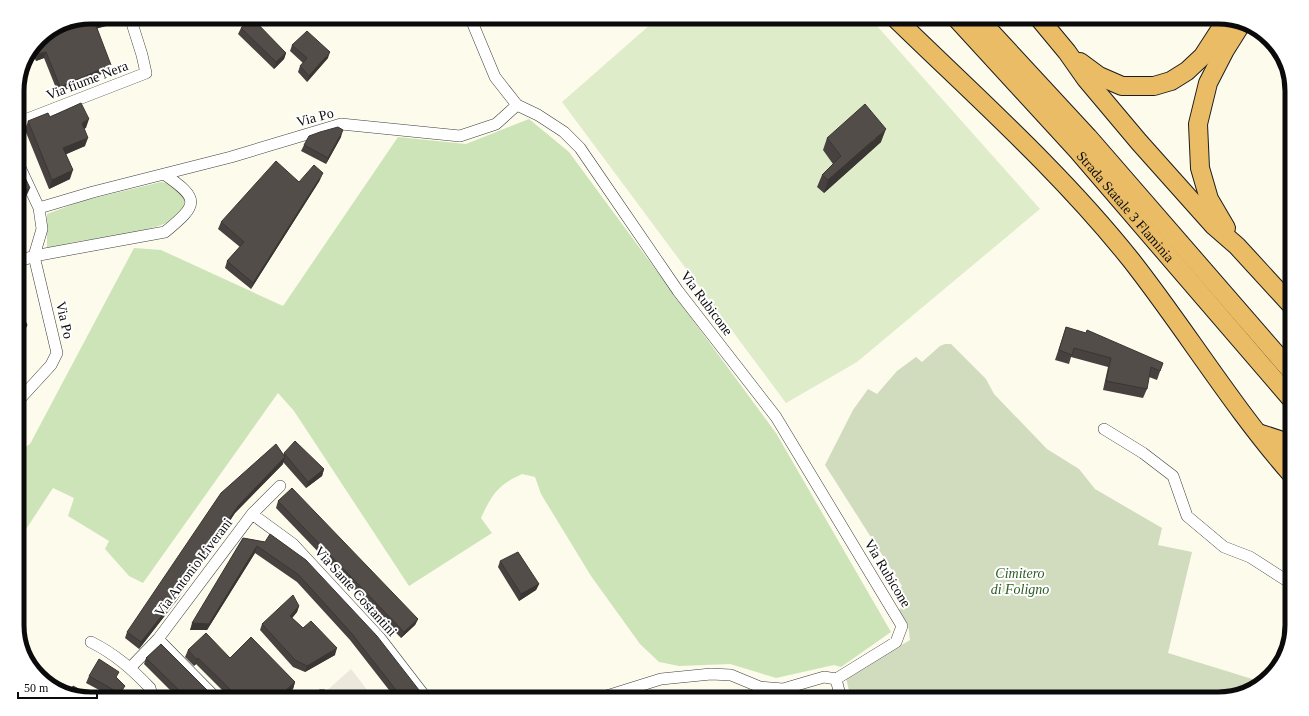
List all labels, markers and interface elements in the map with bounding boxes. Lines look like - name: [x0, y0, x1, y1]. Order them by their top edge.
- street label: Via fiume Nera: [44, 58, 131, 103]
- street label: Via Po: [295, 105, 335, 130]
- street label: Strada Statale 3 Flaminia: [1073, 148, 1177, 266]
- street label: Via Rubicone: [678, 268, 736, 338]
- street label: Via Po: [53, 300, 76, 340]
- street label: Via Antonio Liverani: [152, 515, 235, 619]
- street label: Via Rubicone: [861, 537, 914, 610]
- street label: Via Sante Costantini: [312, 544, 400, 639]
- park label: Cimitero di Foligno: [991, 566, 1049, 597]
- scale bar: [18, 674, 97, 700]
- text: 50 m: [24, 681, 49, 695]

